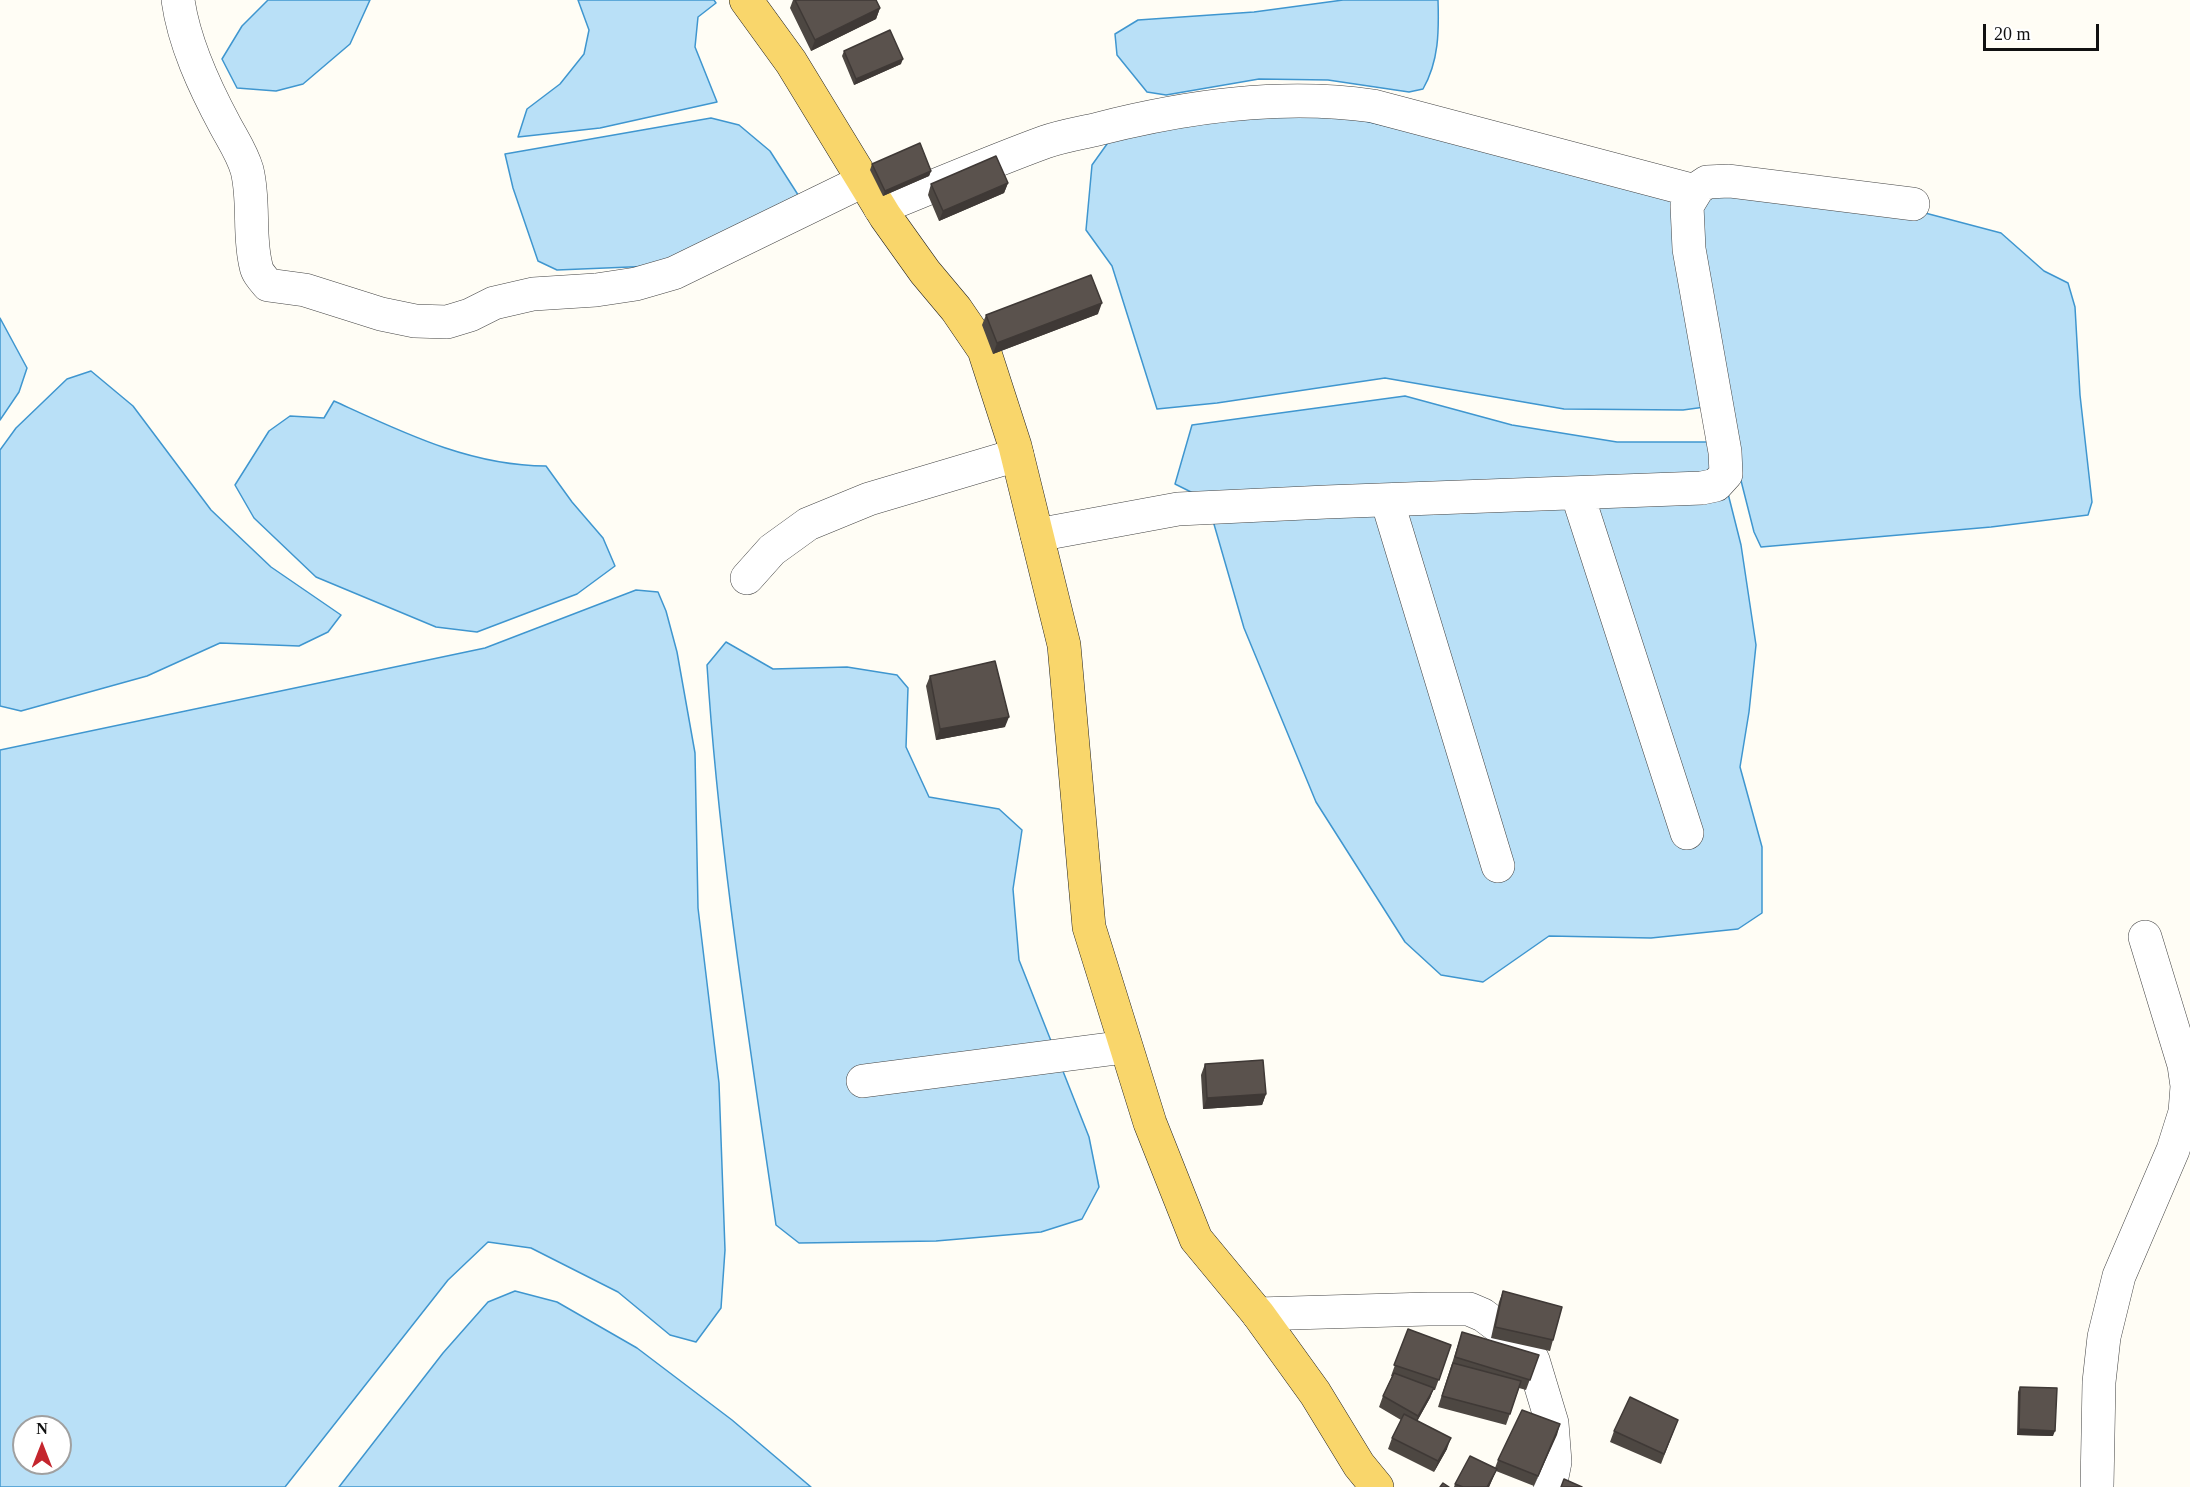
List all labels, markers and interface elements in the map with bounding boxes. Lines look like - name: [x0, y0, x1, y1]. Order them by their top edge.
- scale bar: [1986, 12, 2102, 50]
- text: 20 m: [1994, 24, 2031, 44]
- north arrow: [12, 1415, 72, 1475]
- text: N: [36, 1420, 48, 1437]

